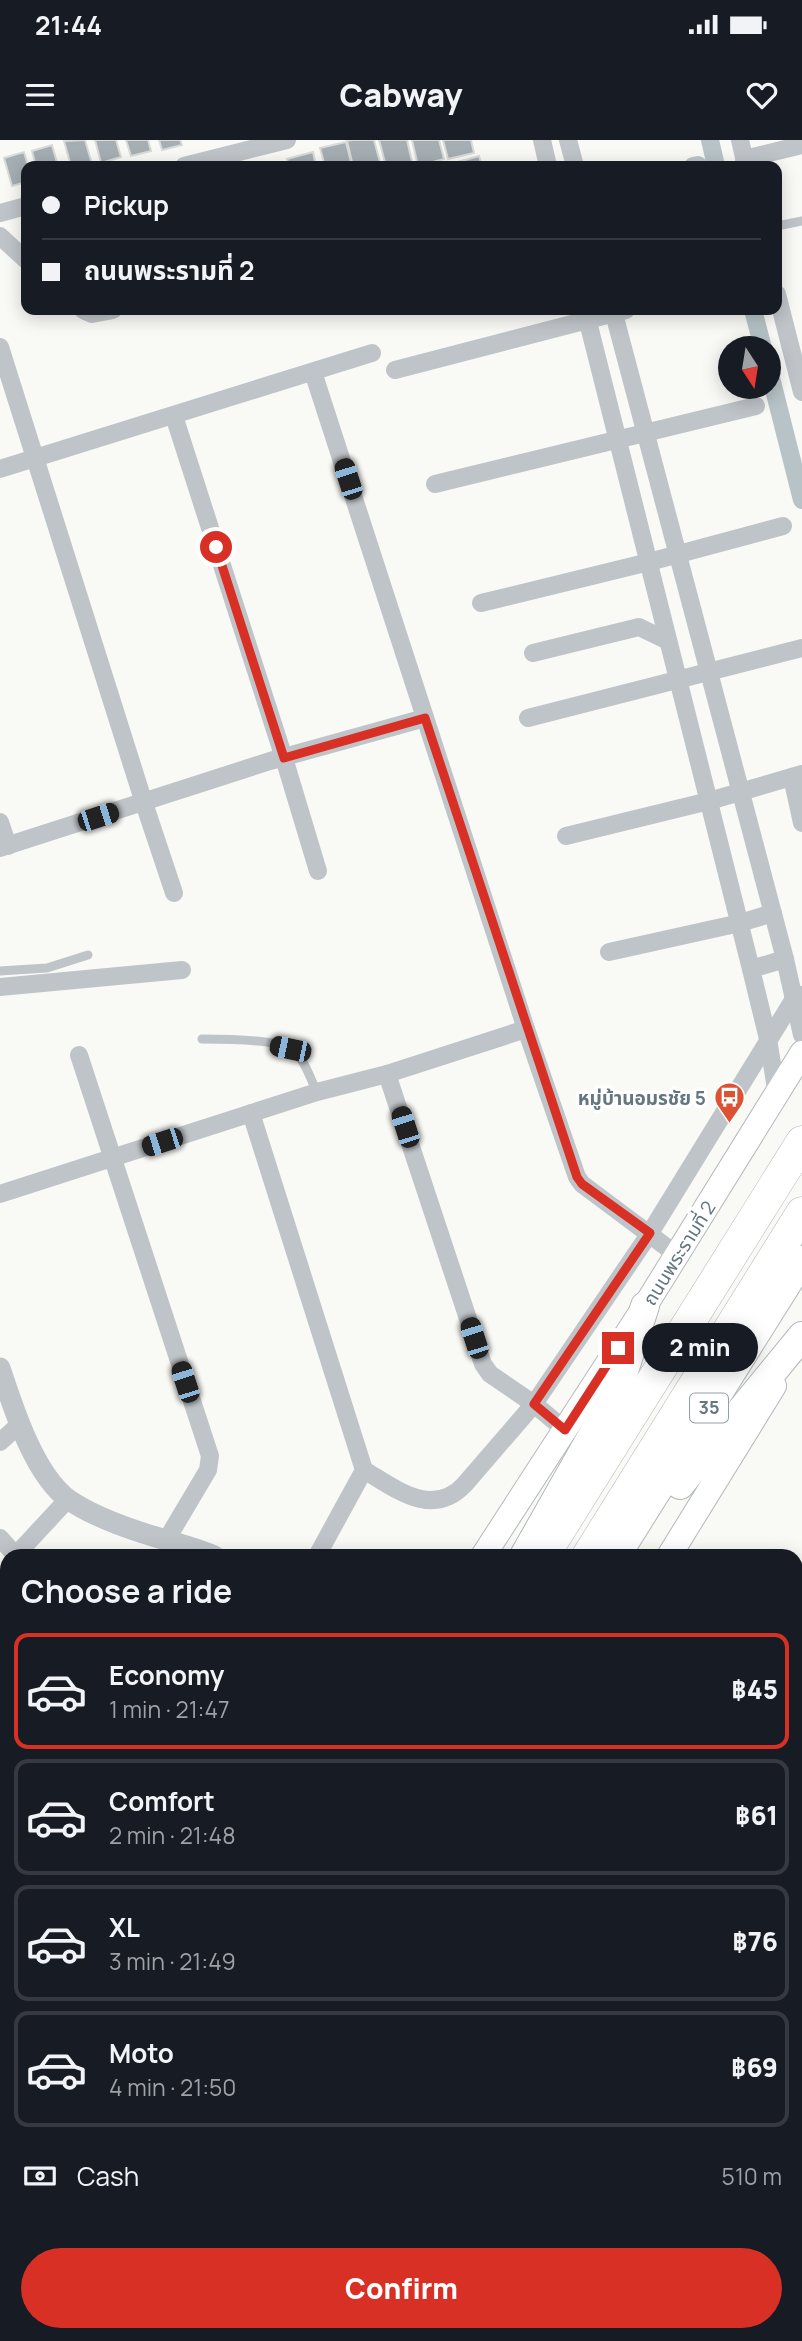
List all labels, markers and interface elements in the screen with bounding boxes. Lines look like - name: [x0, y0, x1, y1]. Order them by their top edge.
- text: 21:44: [35, 7, 102, 43]
- text: Cabway: [340, 73, 462, 117]
- icon: menu: [21, 76, 59, 114]
- icon: heart: [743, 76, 781, 114]
- text: Pickup: [84, 187, 169, 223]
- text: ถนนพระรามที่ 2: [84, 252, 255, 288]
- north arrow: [718, 336, 780, 399]
- map controls: [718, 336, 781, 399]
- car: [332, 456, 365, 502]
- route start: [200, 531, 232, 563]
- car: [75, 801, 122, 833]
- car: [268, 1034, 313, 1064]
- bus stop icon: หมู่บ้านอมรชัย 5: [712, 1081, 746, 1125]
- place label: หมู่บ้านอมรชัย 5: [578, 1085, 706, 1111]
- car: [389, 1104, 422, 1150]
- car: [139, 1126, 186, 1158]
- street label: ถนนพระรามที่ 2: [637, 1196, 721, 1310]
- car: [458, 1315, 491, 1361]
- callout: 2 min: [642, 1324, 758, 1372]
- text: 2 min: [670, 1331, 731, 1363]
- route end: [602, 1332, 634, 1364]
- car: [169, 1359, 202, 1405]
- road number: 35: [690, 1394, 728, 1422]
- text: Choose a ride: [21, 1569, 232, 1613]
- text: Economy: [109, 1657, 224, 1693]
- icon: car: [25, 1660, 88, 1723]
- text: ฿45: [732, 1671, 778, 1707]
- text: 1 min · 21:47: [109, 1693, 230, 1725]
- text: Comfort: [109, 1783, 215, 1819]
- icon: car: [25, 1786, 88, 1849]
- text: ฿61: [735, 1797, 778, 1833]
- text: 2 min · 21:48: [109, 1819, 236, 1851]
- text: XL: [109, 1909, 140, 1945]
- icon: car: [25, 1912, 88, 1975]
- text: ฿76: [733, 1923, 778, 1959]
- text: 3 min · 21:49: [109, 1945, 236, 1977]
- text: Moto: [109, 2035, 174, 2071]
- icon: car: [25, 2038, 88, 2101]
- text: ฿69: [731, 2049, 778, 2085]
- text: 4 min · 21:50: [109, 2071, 236, 2103]
- icon: cash: [21, 2157, 59, 2195]
- text: Cash: [77, 2158, 139, 2194]
- text: 510 m: [722, 2160, 782, 2192]
- button: Confirm: [21, 2248, 782, 2328]

